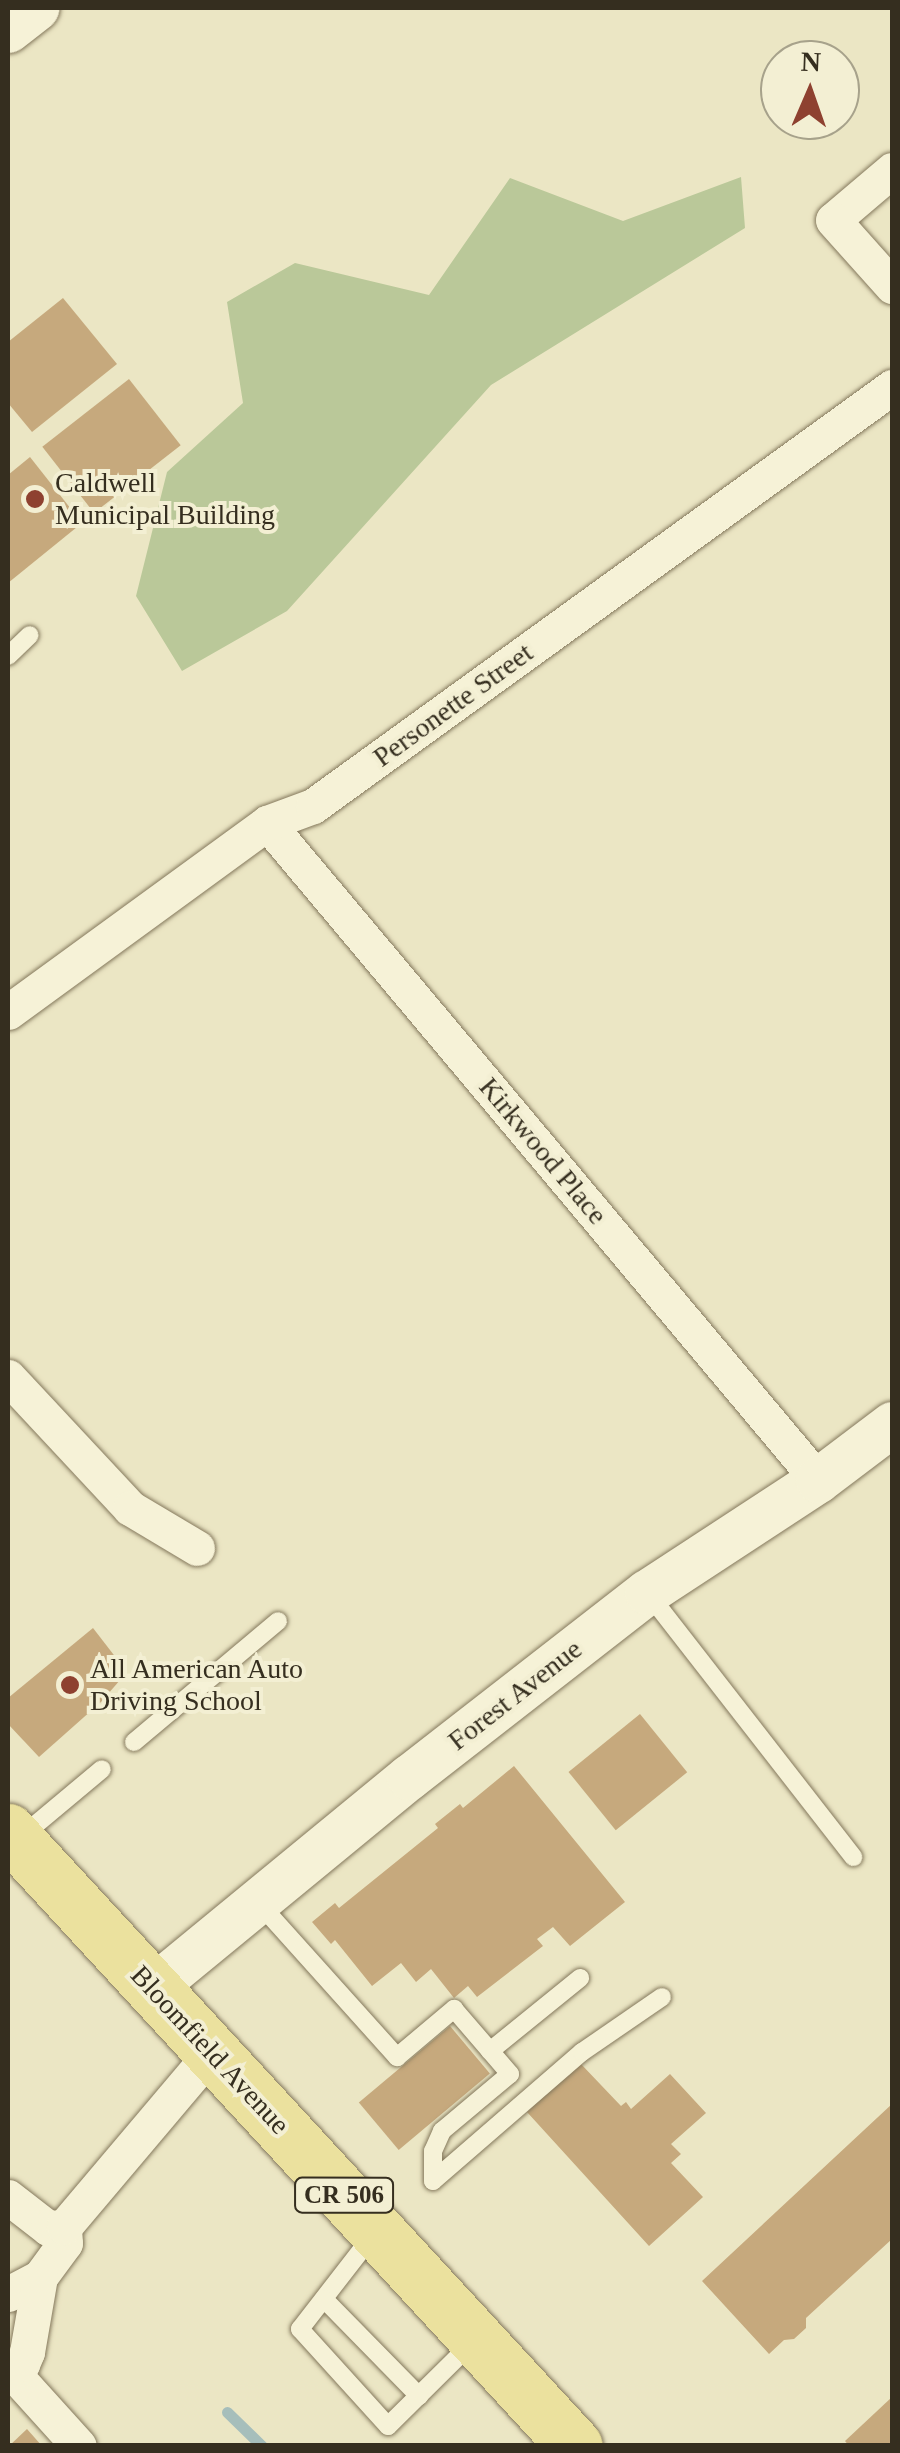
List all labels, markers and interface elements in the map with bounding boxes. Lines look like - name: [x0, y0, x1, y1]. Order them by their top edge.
- north arrow: [760, 40, 860, 140]
- text: N: [800, 46, 822, 77]
- place label: Caldwell Municipal Building: [55, 466, 275, 532]
- marker: Caldwell Municipal Building: [24, 488, 46, 510]
- street label: Personette Street: [367, 636, 539, 774]
- street label: Kirkwood Place: [472, 1071, 614, 1231]
- street label: Forest Avenue: [441, 1632, 589, 1758]
- place label: All American Auto Driving School: [90, 1652, 306, 1718]
- marker: All American Auto Driving School: [59, 1674, 81, 1696]
- street label: Bloomfield Avenue: [123, 1958, 297, 2142]
- road number: CR 506: [294, 2175, 394, 2215]

